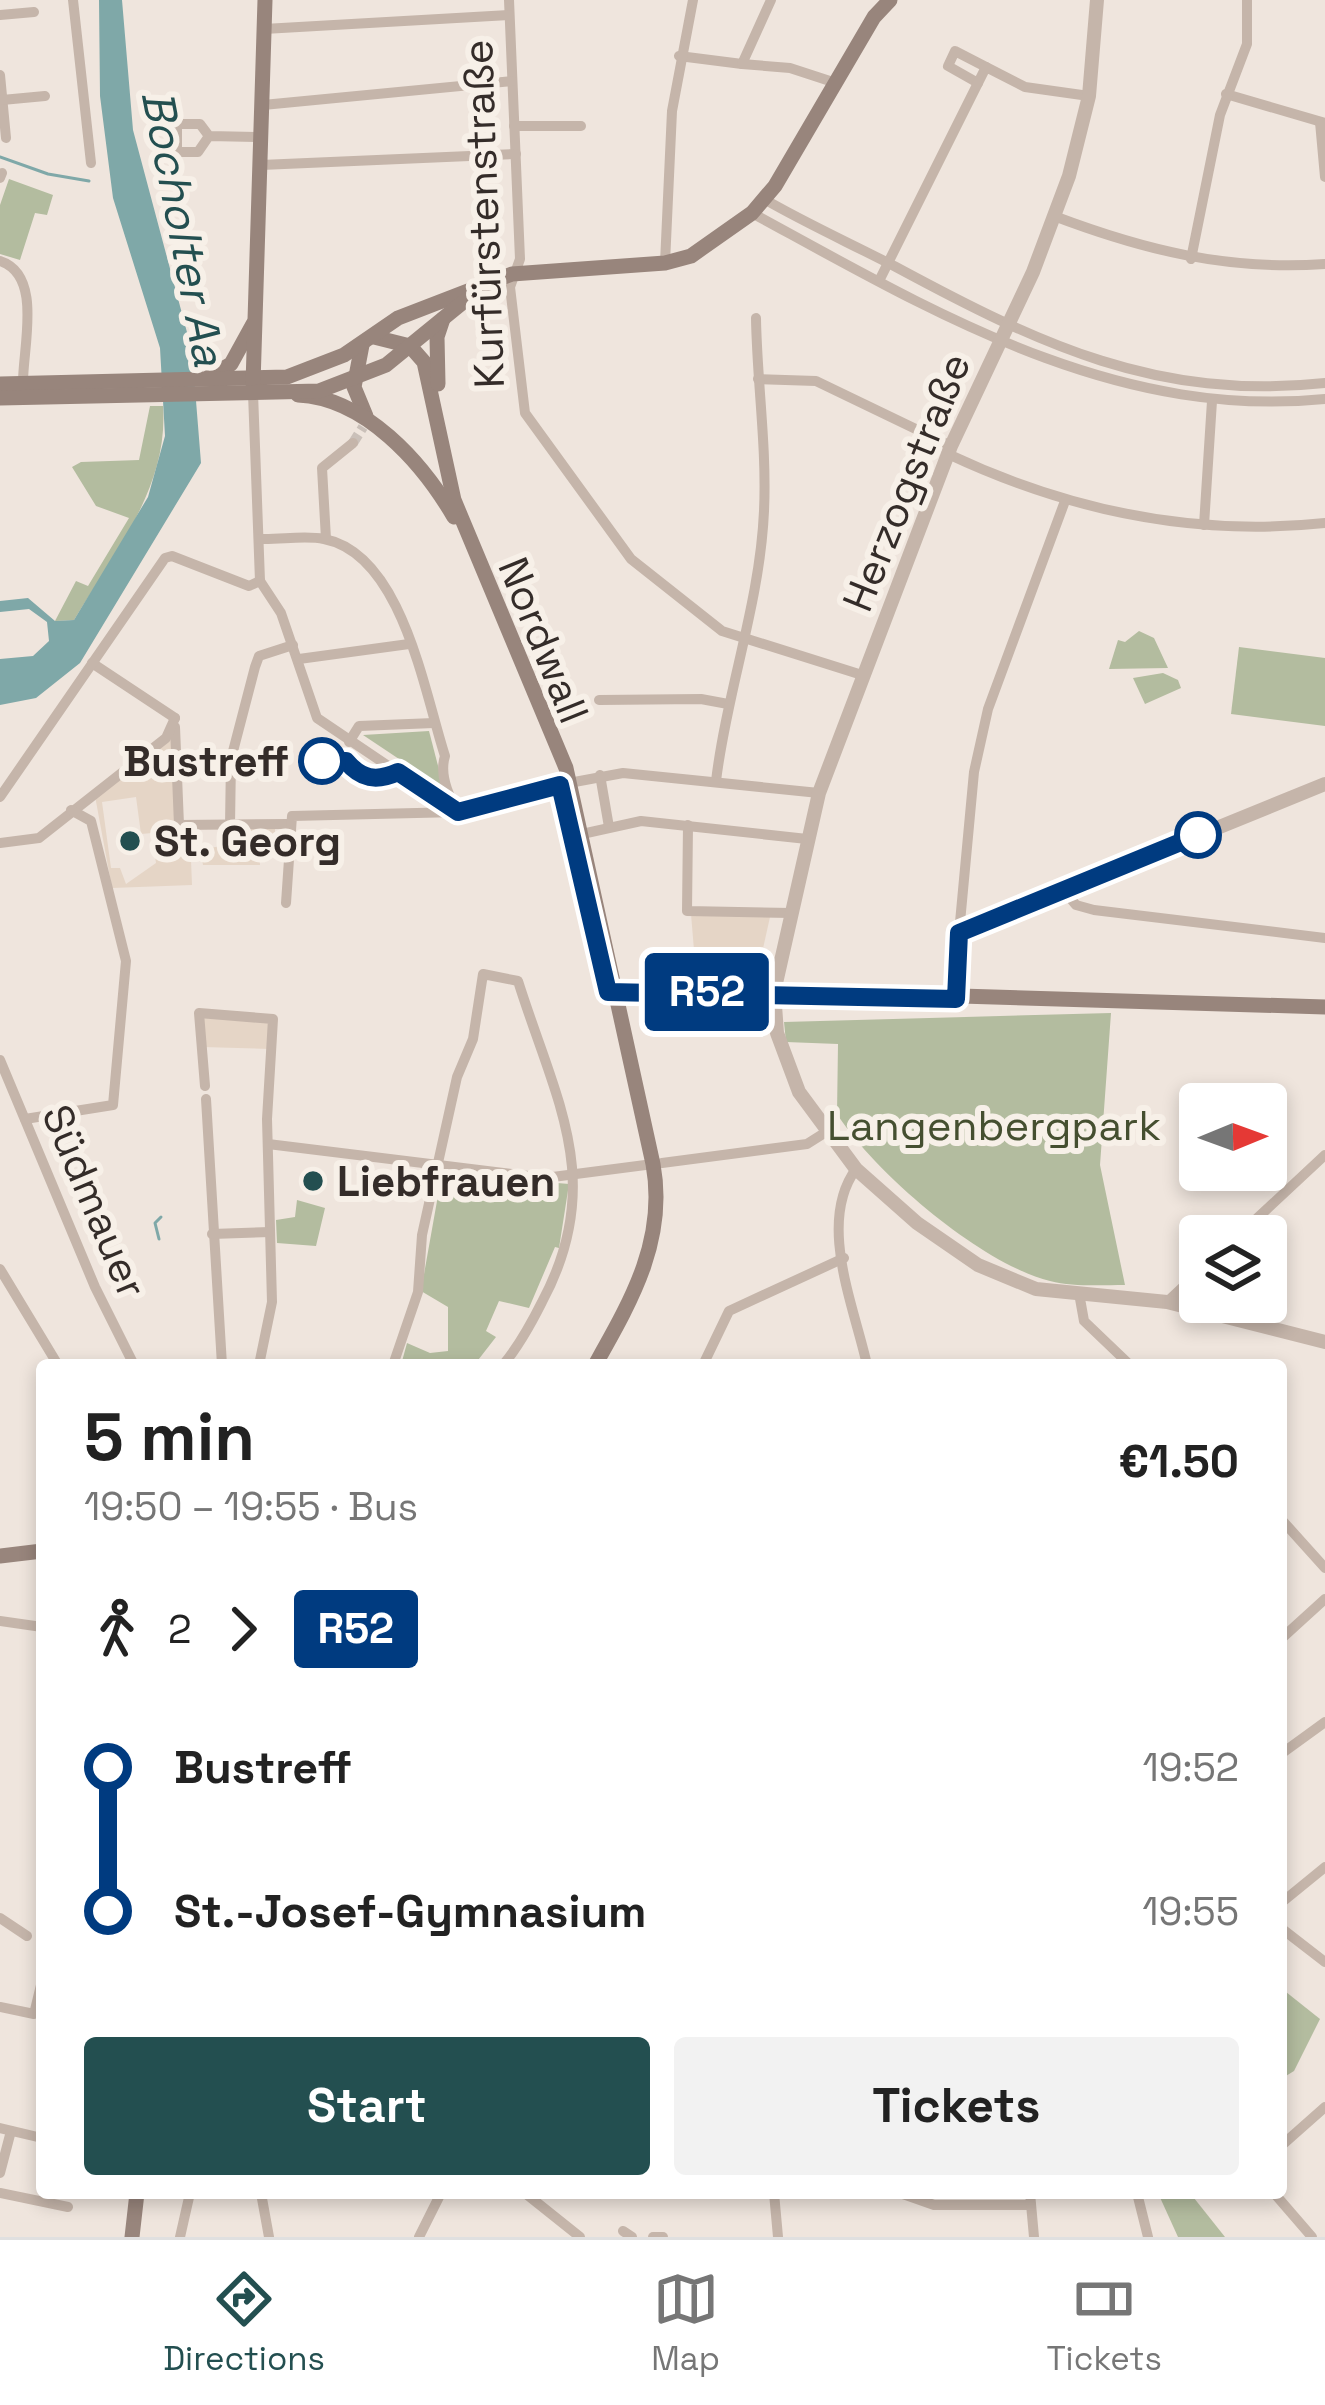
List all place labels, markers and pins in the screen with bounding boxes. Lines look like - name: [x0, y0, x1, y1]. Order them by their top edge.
- place label: Bustreff: [123, 735, 289, 788]
- marker: Bustreff: [300, 739, 344, 783]
- unlabelled marker: [1176, 813, 1220, 857]
- place label: St. Georg: [154, 815, 341, 868]
- marker: St. Georg: [117, 828, 143, 854]
- place label: Liebfrauen: [337, 1155, 555, 1208]
- marker: Liebfrauen: [300, 1168, 326, 1194]

